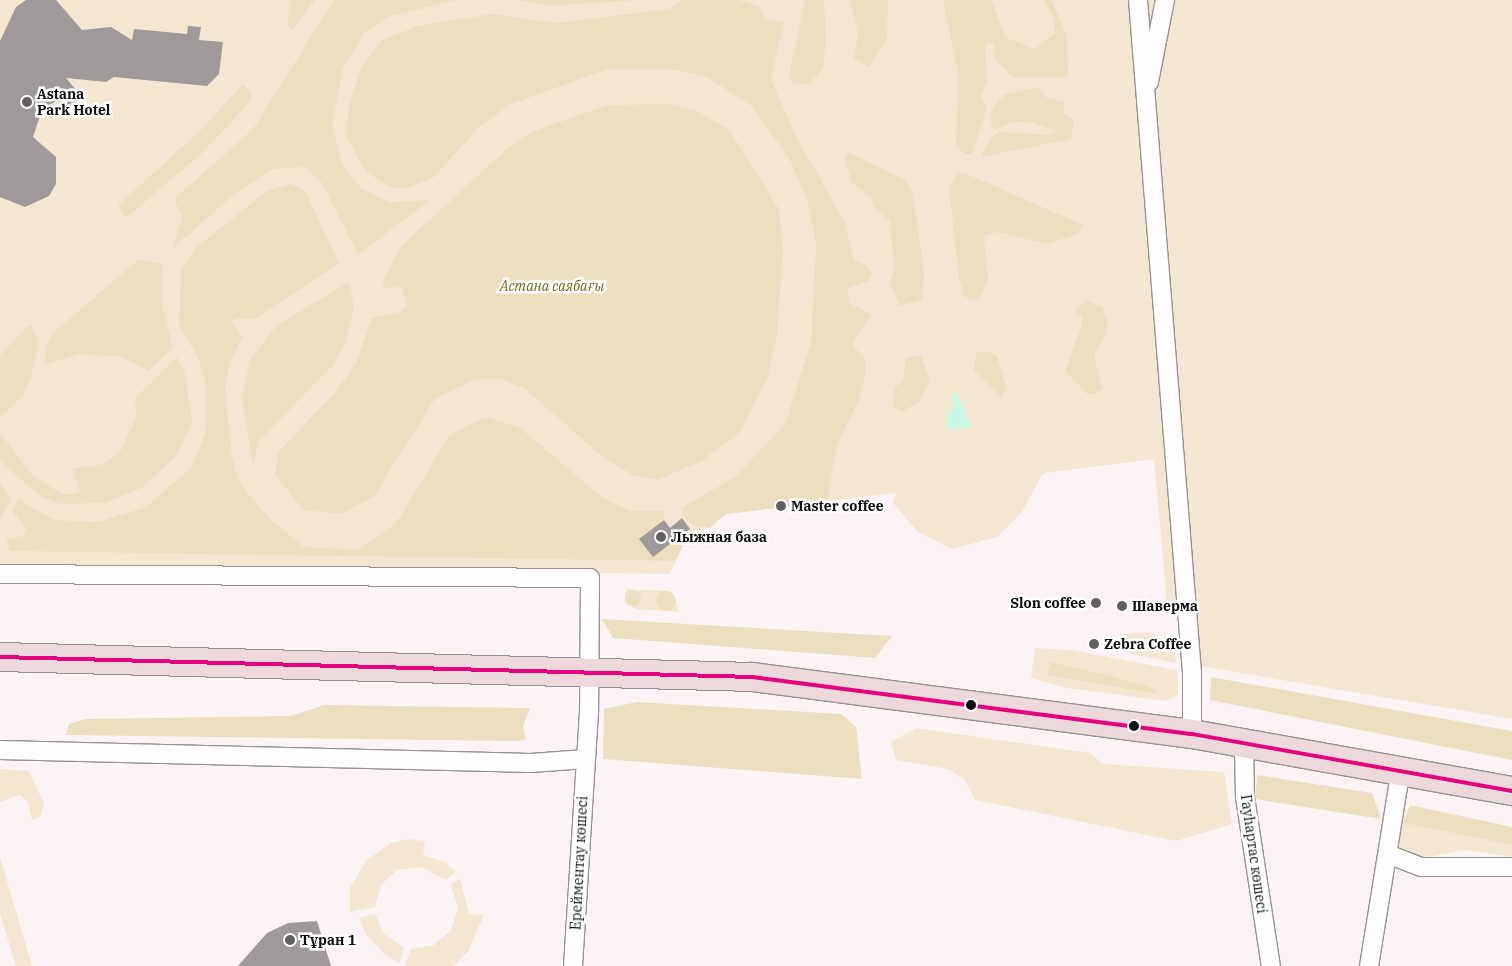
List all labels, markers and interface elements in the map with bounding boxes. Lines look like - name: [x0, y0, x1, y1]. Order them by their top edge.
- place label: Astana Park Hotel: [37, 86, 110, 118]
- marker: Astana Park Hotel: [21, 96, 33, 108]
- park label: Астана саябағы: [500, 278, 604, 294]
- place label: Master coffee: [791, 498, 884, 514]
- marker: Master coffee: [775, 500, 787, 512]
- place label: Лыжная база: [671, 529, 767, 545]
- marker: Лыжная база: [655, 531, 667, 543]
- place label: Slon coffee: [1010, 595, 1086, 611]
- marker: Slon coffee: [1090, 597, 1102, 609]
- place label: Шаверма: [1132, 598, 1198, 614]
- marker: Шаверма: [1116, 600, 1128, 612]
- place label: Zebra Coffee: [1104, 636, 1191, 652]
- marker: Zebra Coffee: [1088, 638, 1100, 650]
- unlabelled marker: [966, 700, 976, 710]
- unlabelled marker: [1129, 721, 1139, 731]
- street label: Гауhартас көшесі: [1237, 793, 1271, 915]
- street label: Ерейментау көшесі: [567, 795, 591, 931]
- place label: Тұран 1: [300, 932, 356, 948]
- marker: Тұран 1: [284, 934, 296, 946]

